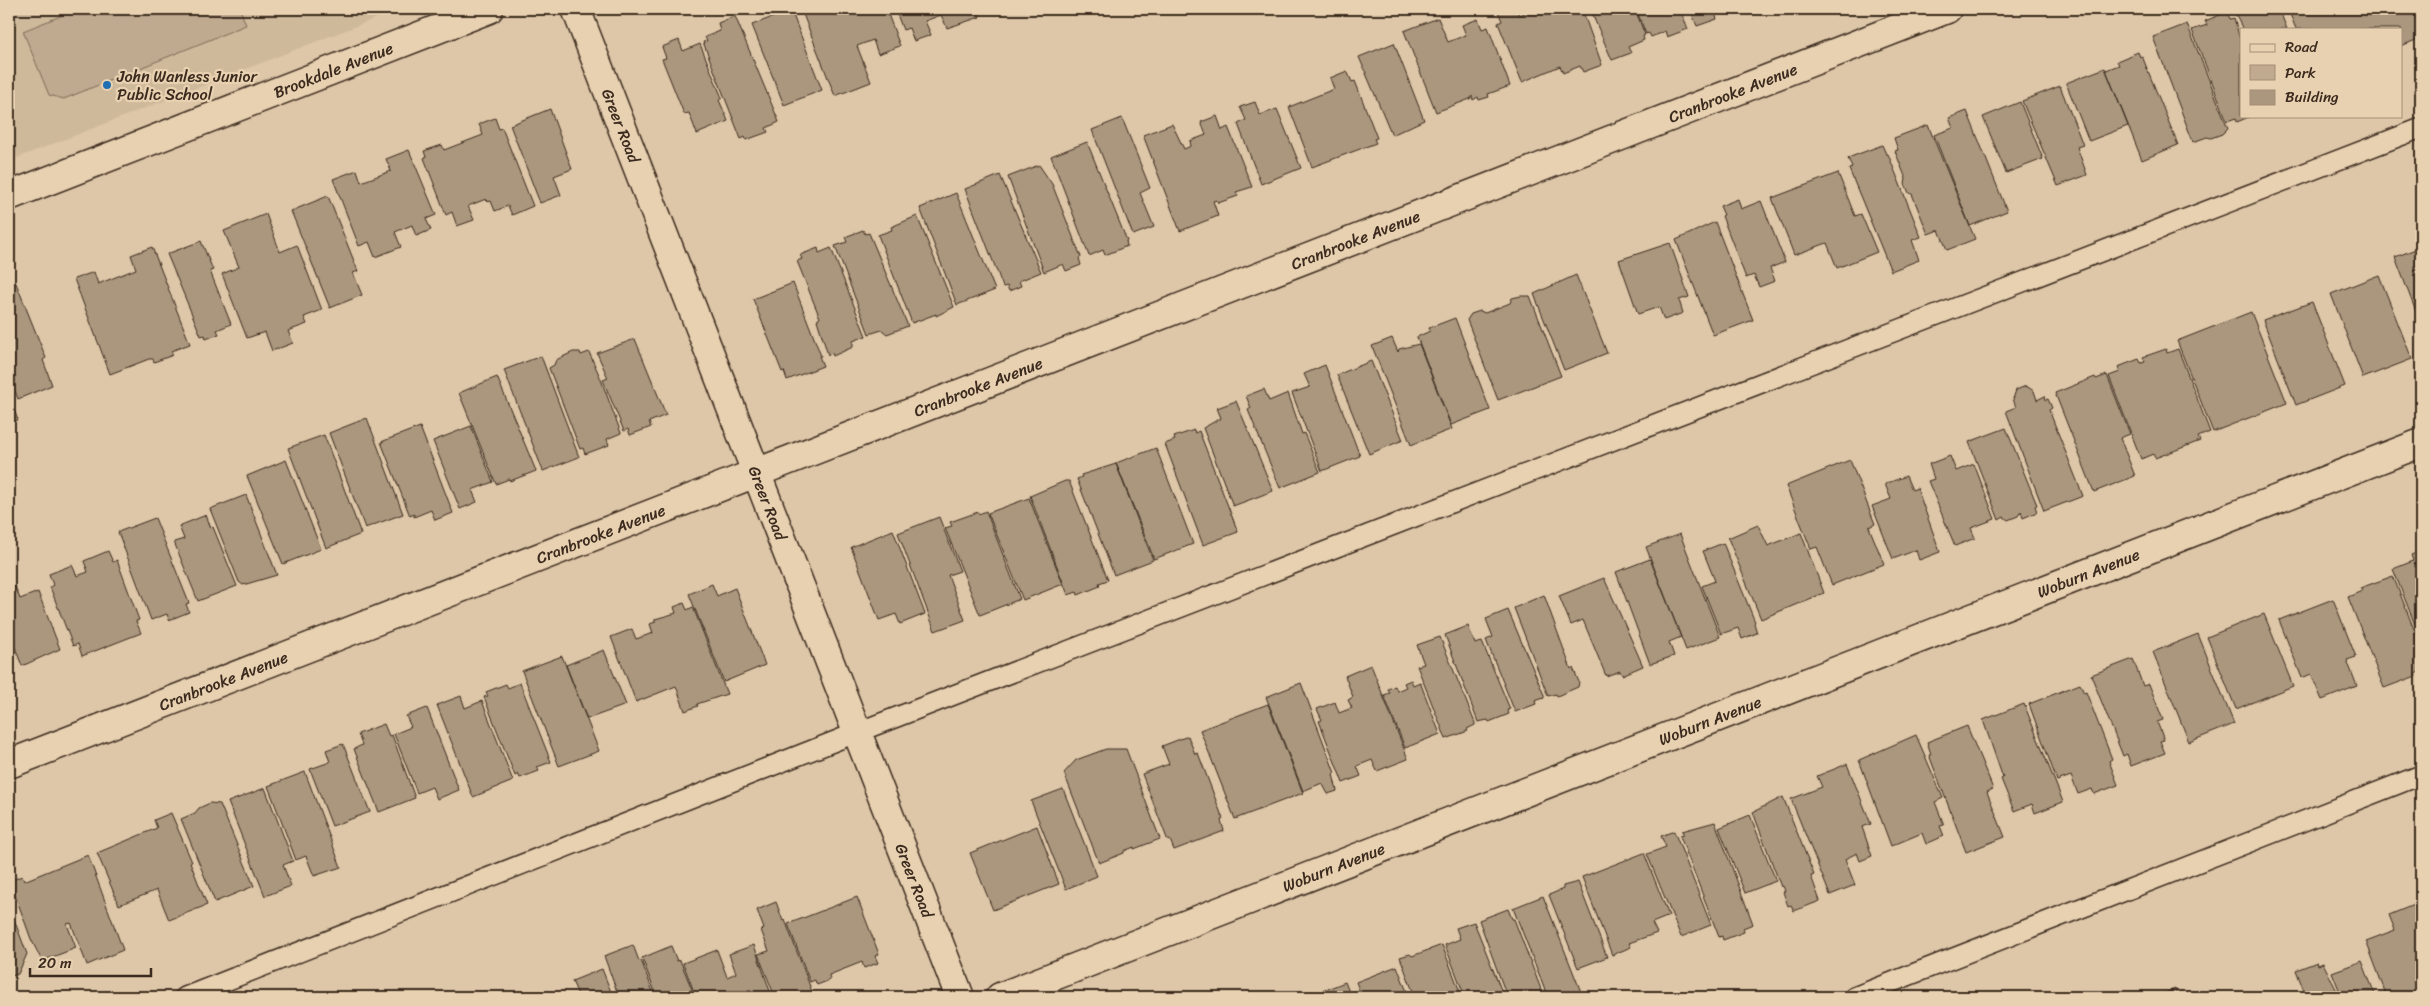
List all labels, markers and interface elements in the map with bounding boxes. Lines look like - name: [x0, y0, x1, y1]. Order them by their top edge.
- legend: [2240, 28, 2402, 118]
- street label: Brookdale Avenue: [269, 34, 398, 107]
- text: Road: [2285, 34, 2318, 60]
- street label: Cranbrooke Avenue: [1664, 55, 1802, 131]
- text: Park: [2285, 60, 2316, 86]
- place label: John Wanless Junior Public School: [116, 62, 258, 109]
- marker: John Wanless Junior Public School: [101, 79, 113, 91]
- street label: Greer Road: [593, 84, 649, 169]
- text: Building: [2285, 84, 2339, 110]
- street label: Cranbrooke Avenue: [1287, 202, 1425, 278]
- street label: Cranbrooke Avenue: [909, 349, 1047, 425]
- street label: Greer Road: [740, 462, 796, 546]
- street label: Cranbrooke Avenue: [532, 496, 670, 572]
- street label: Woburn Avenue: [2033, 540, 2144, 606]
- street label: Cranbrooke Avenue: [154, 643, 293, 719]
- street label: Woburn Avenue: [1654, 687, 1766, 754]
- street label: Woburn Avenue: [1278, 834, 1389, 901]
- street label: Greer Road: [887, 839, 942, 924]
- scale bar: [30, 946, 151, 978]
- text: 20 m: [38, 950, 72, 976]

